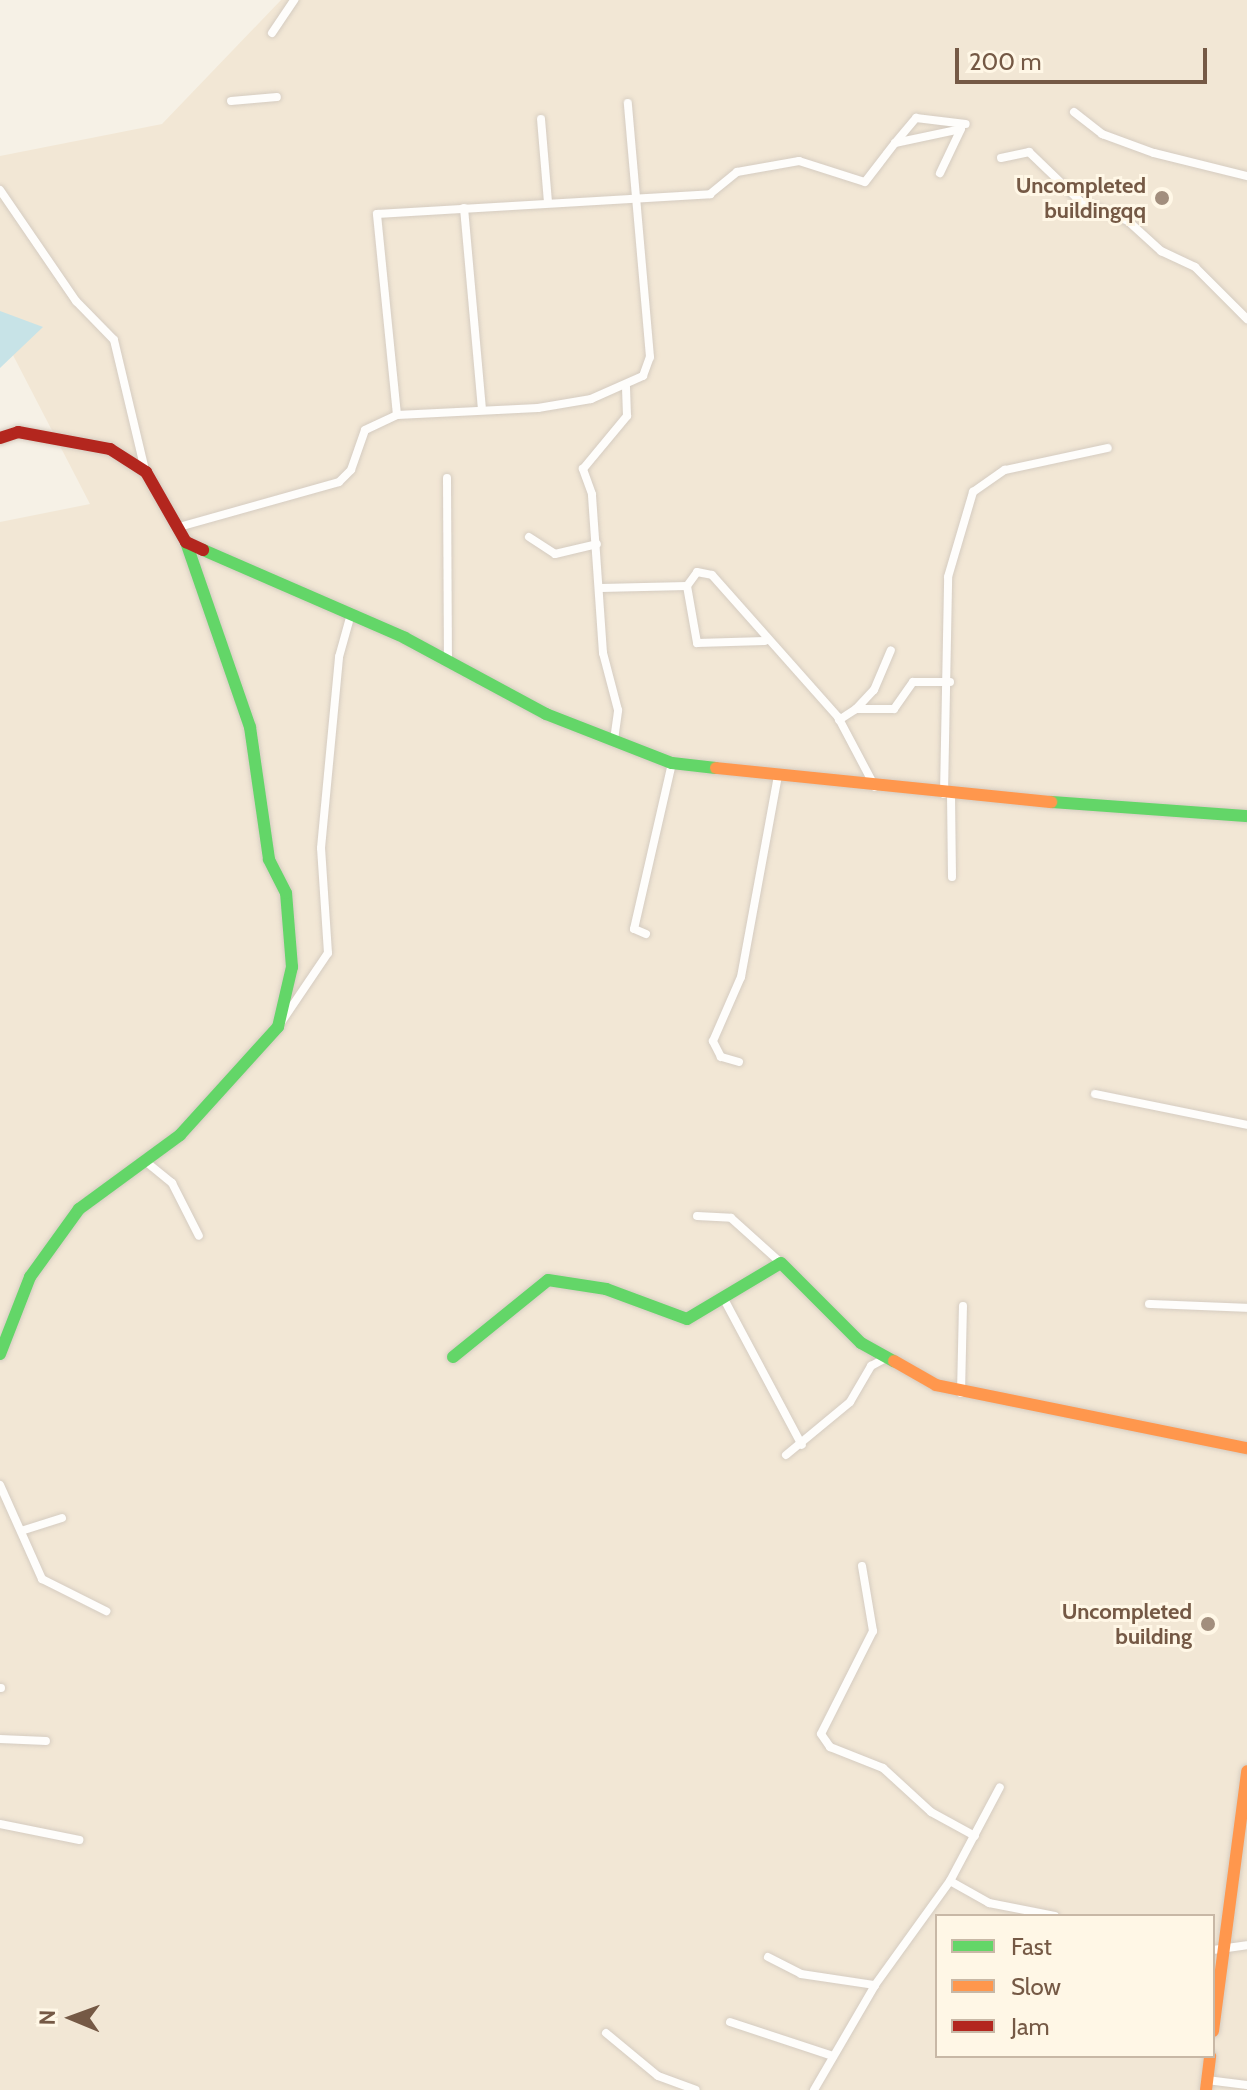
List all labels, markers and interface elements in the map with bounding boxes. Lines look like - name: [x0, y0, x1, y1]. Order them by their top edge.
- scale bar: [959, 32, 1211, 82]
- text: 200 m: [969, 47, 1042, 76]
- place label: Uncompleted buildingqq: [1016, 172, 1146, 224]
- marker: Uncompleted buildingqq: [1153, 189, 1171, 207]
- place label: Uncompleted building: [1062, 1598, 1192, 1650]
- marker: Uncompleted building: [1199, 1615, 1217, 1633]
- legend: [935, 1914, 1215, 2058]
- text: Fast: [1011, 1932, 1052, 1961]
- text: Slow: [1011, 1972, 1061, 2001]
- north arrow: [32, 1978, 112, 2058]
- text: N: [34, 2010, 61, 2026]
- text: Jam: [1011, 2012, 1049, 2041]

